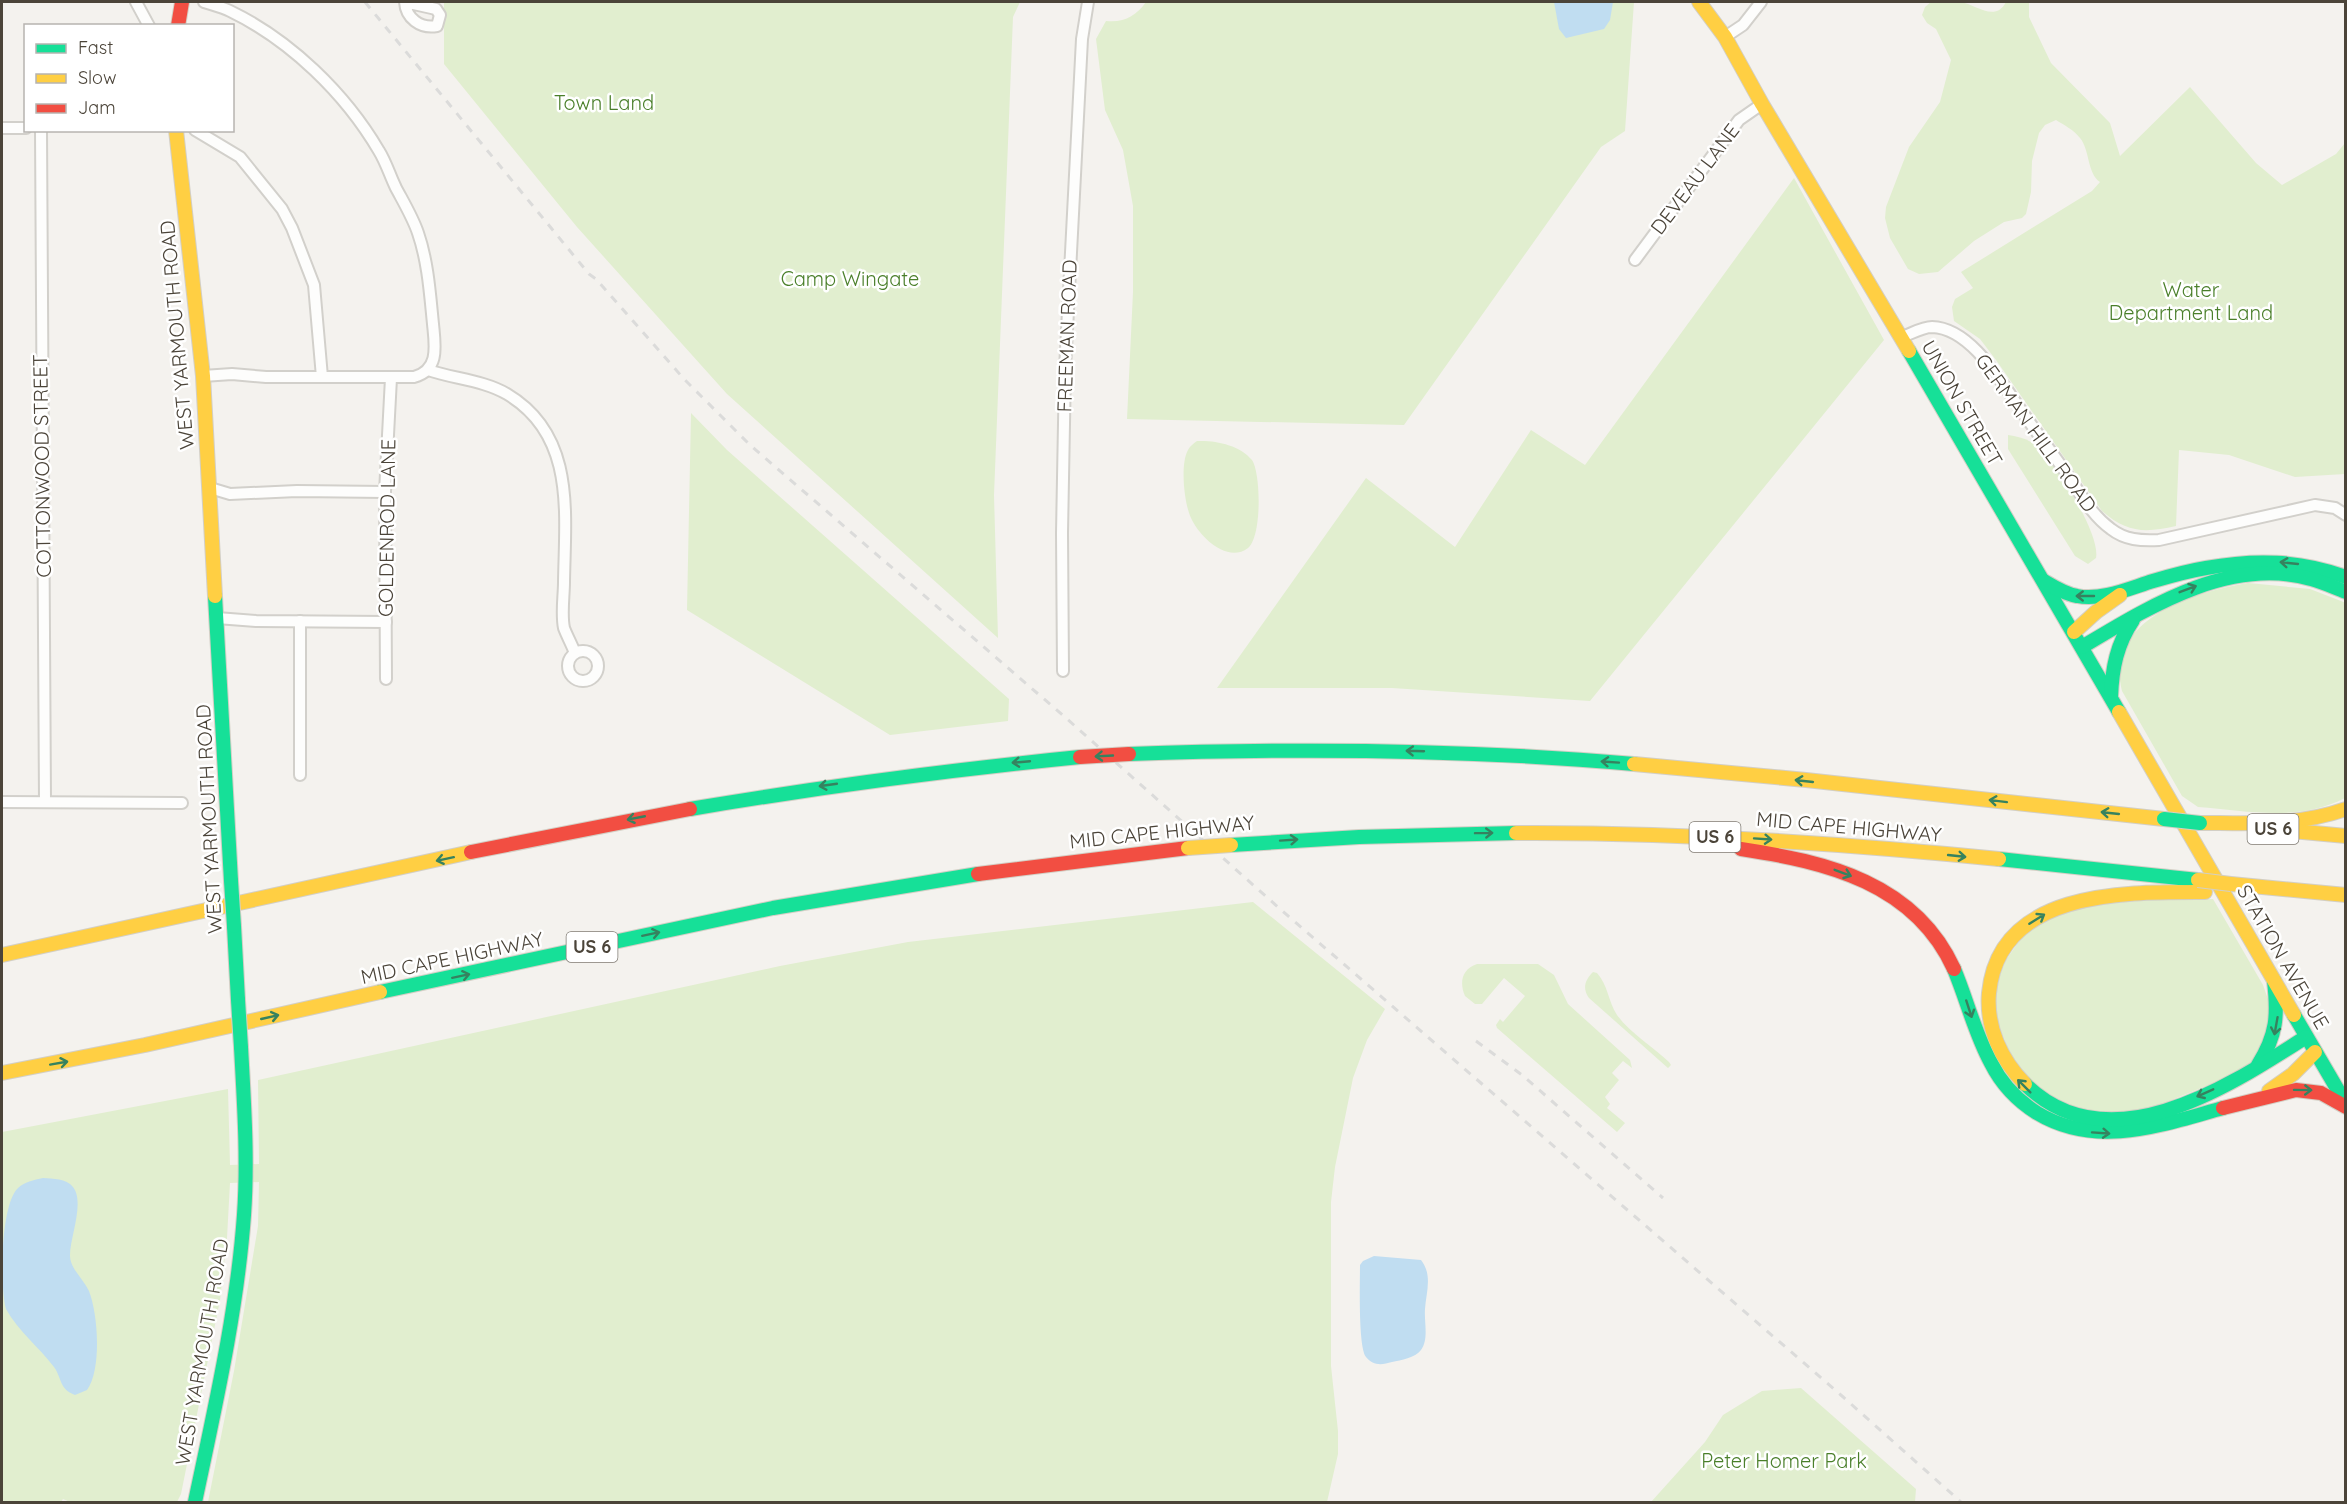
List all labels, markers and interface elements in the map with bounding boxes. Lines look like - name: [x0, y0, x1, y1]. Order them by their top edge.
- legend: [24, 24, 234, 132]
- text: Fast: [78, 36, 113, 59]
- text: Slow: [78, 66, 116, 89]
- park label: Town Land: [554, 90, 654, 115]
- text: Jam: [78, 96, 116, 119]
- street label: DEVEAU LANE: [1645, 118, 1744, 239]
- street label: WEST YARMOUTH ROAD: [154, 219, 199, 451]
- street label: FREEMAN ROAD: [1051, 259, 1082, 413]
- park label: Camp Wingate: [781, 266, 919, 291]
- park label: Water Department Land: [2109, 277, 2273, 325]
- street label: UNION STREET: [1916, 336, 2008, 470]
- street label: GERMAN HILL ROAD: [1970, 348, 2102, 517]
- street label: COTTONWOOD STREET: [27, 354, 56, 578]
- street label: GOLDENROD LANE: [372, 439, 401, 617]
- one-way arrow: [2280, 557, 2299, 568]
- one-way arrow: [2178, 583, 2197, 594]
- one-way arrow: [2076, 590, 2096, 602]
- street label: WEST YARMOUTH ROAD: [190, 704, 227, 934]
- one-way arrow: [1406, 745, 1426, 756]
- one-way arrow: [1095, 750, 1115, 761]
- one-way arrow: [1600, 756, 1620, 767]
- one-way arrow: [1012, 757, 1032, 768]
- one-way arrow: [1794, 775, 1814, 786]
- one-way arrow: [818, 779, 838, 790]
- one-way arrow: [1988, 795, 2008, 806]
- street label: MID CAPE HIGHWAY: [1755, 806, 1943, 847]
- one-way arrow: [2100, 807, 2120, 818]
- street label: MID CAPE HIGHWAY: [1068, 809, 1256, 854]
- one-way arrow: [626, 813, 646, 824]
- road number: US 6: [2248, 814, 2298, 844]
- road number: US 6: [1690, 822, 1740, 852]
- one-way arrow: [1474, 827, 1494, 839]
- one-way arrow: [1752, 834, 1772, 845]
- one-way arrow: [1279, 835, 1299, 846]
- one-way arrow: [1947, 851, 1967, 862]
- one-way arrow: [436, 853, 455, 865]
- one-way arrow: [1833, 868, 1852, 879]
- street label: STATION AVENUE: [2232, 880, 2335, 1033]
- one-way arrow: [2028, 912, 2045, 924]
- street label: MID CAPE HIGHWAY: [358, 926, 545, 989]
- one-way arrow: [641, 928, 661, 939]
- road number: US 6: [566, 932, 618, 962]
- one-way arrow: [451, 969, 470, 981]
- one-way arrow: [1965, 999, 1976, 1018]
- one-way arrow: [260, 1011, 279, 1023]
- one-way arrow: [2270, 1015, 2281, 1035]
- one-way arrow: [49, 1057, 68, 1068]
- one-way arrow: [2017, 1078, 2032, 1093]
- one-way arrow: [2293, 1084, 2312, 1096]
- one-way arrow: [2197, 1088, 2215, 1100]
- one-way arrow: [2090, 1127, 2110, 1138]
- street label: WEST YARMOUTH ROAD: [169, 1237, 234, 1467]
- park label: Peter Homer Park: [1701, 1448, 1867, 1473]

